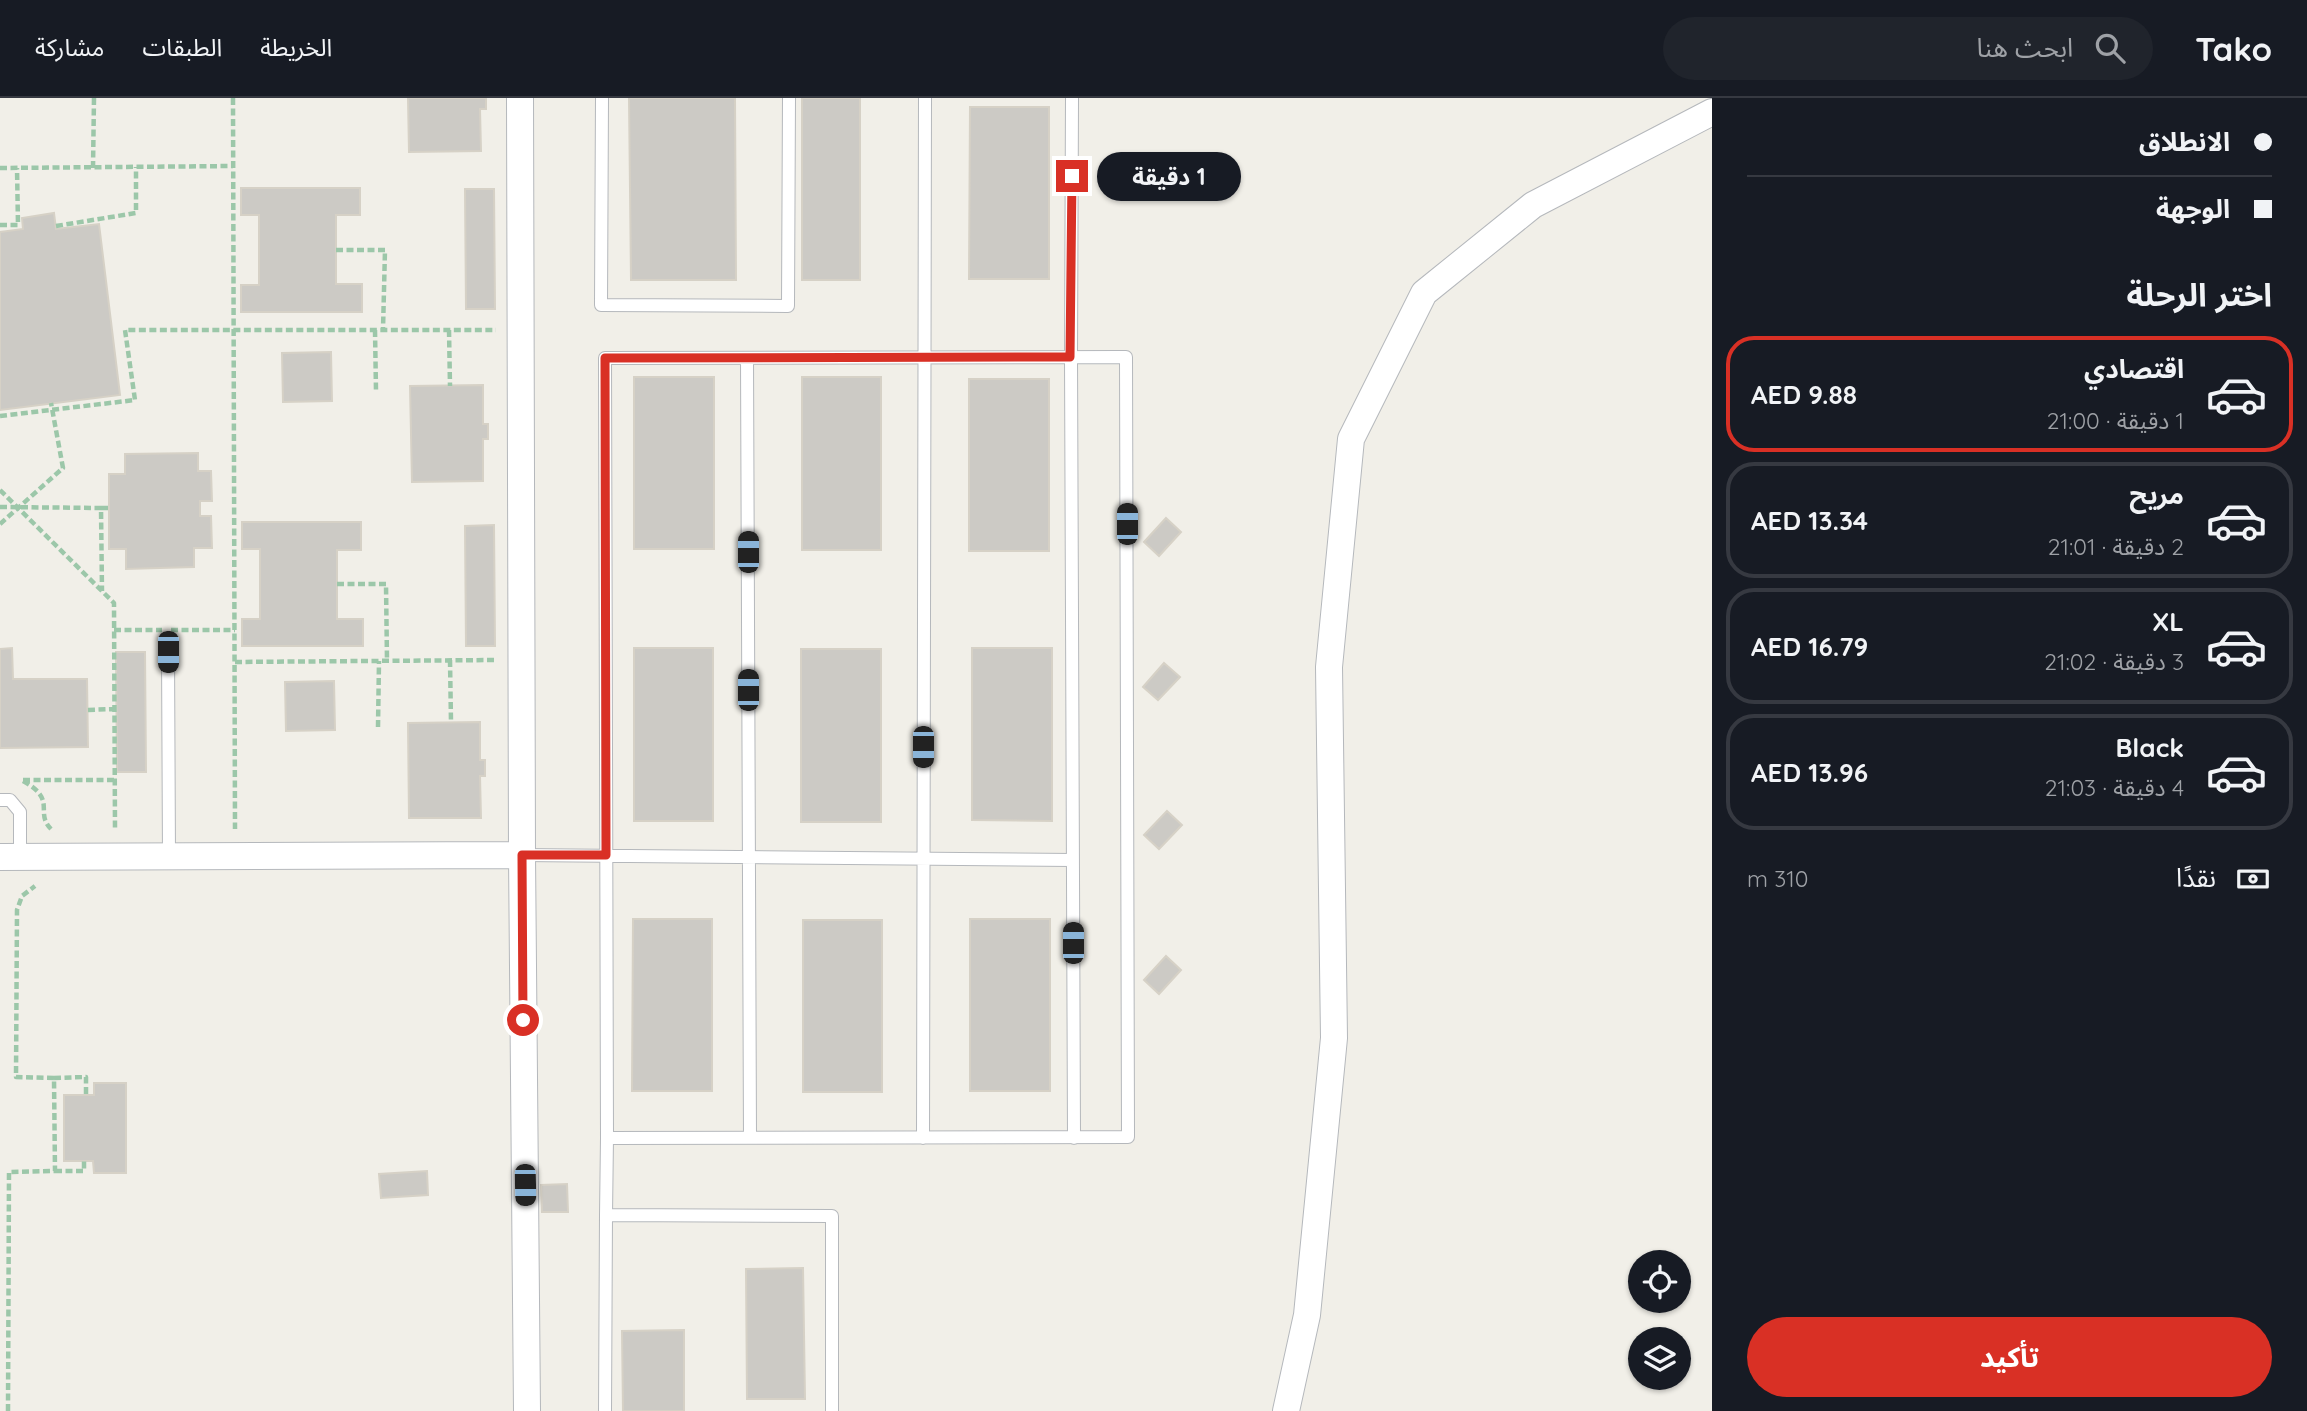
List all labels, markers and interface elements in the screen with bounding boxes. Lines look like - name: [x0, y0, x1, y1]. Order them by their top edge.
- search box: [1663, 17, 2153, 80]
- text: Tako: [2195, 28, 2272, 69]
- icon: search: [2091, 29, 2129, 67]
- text: ابحث هنا: [1977, 31, 2073, 64]
- text: مشاركة: [35, 32, 104, 62]
- text: الطبقات: [142, 32, 222, 62]
- text: الخريطة: [260, 32, 332, 62]
- text: الانطلاق: [2139, 125, 2230, 158]
- callout: 1 دقيقة: [1096, 152, 1240, 200]
- route end: [1056, 160, 1088, 192]
- text: 1 دقيقة: [1132, 162, 1206, 191]
- text: الوجهة: [2156, 192, 2230, 225]
- text: اختر الرحلة: [2126, 274, 2272, 314]
- text: اقتصادي: [2084, 352, 2184, 385]
- icon: car: [2205, 363, 2268, 426]
- text: AED 9.88: [1751, 378, 1857, 411]
- text: 1 دقيقة · 21:00: [2047, 406, 2184, 435]
- text: مريح: [2129, 478, 2184, 511]
- icon: car: [2205, 489, 2268, 552]
- car: [1117, 503, 1138, 545]
- text: AED 13.34: [1751, 504, 1868, 537]
- car: [738, 531, 759, 573]
- text: 2 دقيقة · 21:01: [2048, 532, 2184, 561]
- text: XL: [2152, 605, 2184, 638]
- icon: car: [2205, 615, 2268, 678]
- text: AED 16.79: [1751, 630, 1868, 663]
- car: [158, 631, 179, 673]
- text: 3 دقيقة · 21:02: [2044, 647, 2184, 676]
- car: [738, 669, 759, 711]
- car: [913, 726, 934, 768]
- text: Black: [2115, 731, 2184, 764]
- icon: car: [2205, 741, 2268, 804]
- text: AED 13.96: [1751, 756, 1868, 789]
- text: 4 دقيقة · 21:03: [2045, 773, 2184, 802]
- icon: cash: [2234, 860, 2272, 898]
- text: نقدًا: [2176, 861, 2216, 894]
- text: 310 m: [1747, 864, 1809, 893]
- car: [1063, 922, 1084, 964]
- route start: [507, 1004, 539, 1036]
- car: [515, 1164, 536, 1206]
- map controls: [1628, 1250, 1691, 1390]
- button: locate: [1628, 1250, 1691, 1313]
- button: تأكيد: [1747, 1317, 2272, 1397]
- button: layers: [1628, 1327, 1691, 1390]

